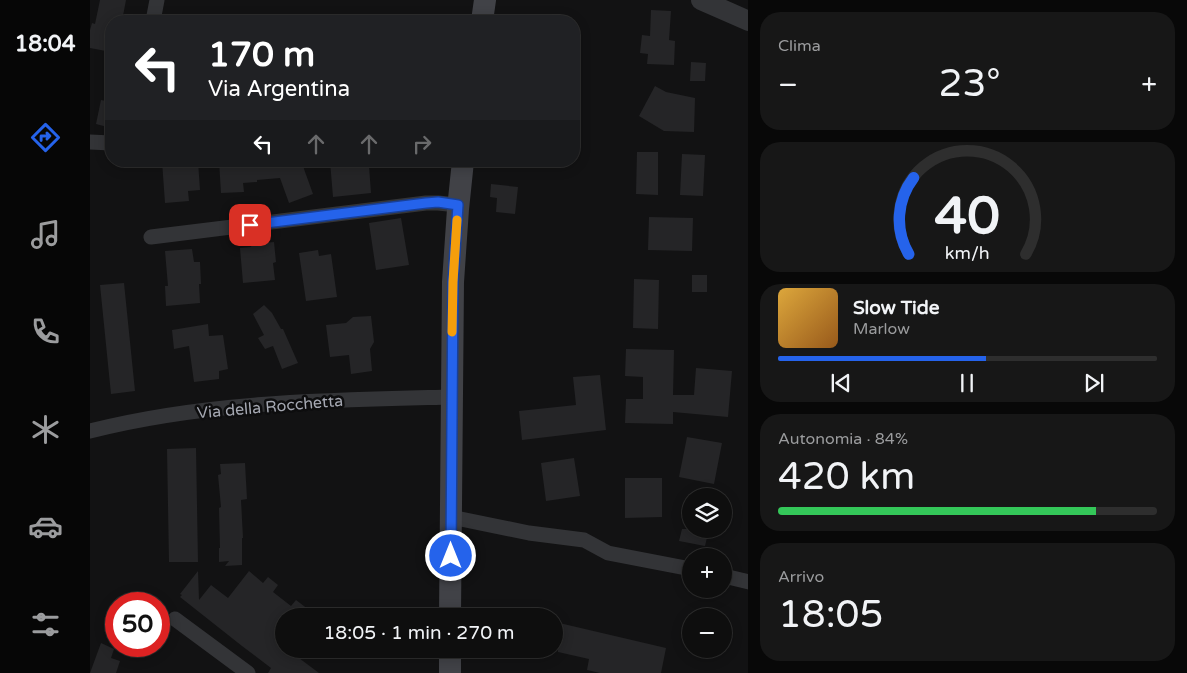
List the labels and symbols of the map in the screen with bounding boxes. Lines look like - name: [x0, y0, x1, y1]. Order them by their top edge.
- pin: [229, 204, 271, 246]
- street label: Via della Rocchetta: [196, 391, 344, 423]
- position arrow: [424, 529, 476, 581]
- speed limit sign: 50: [105, 592, 170, 657]

